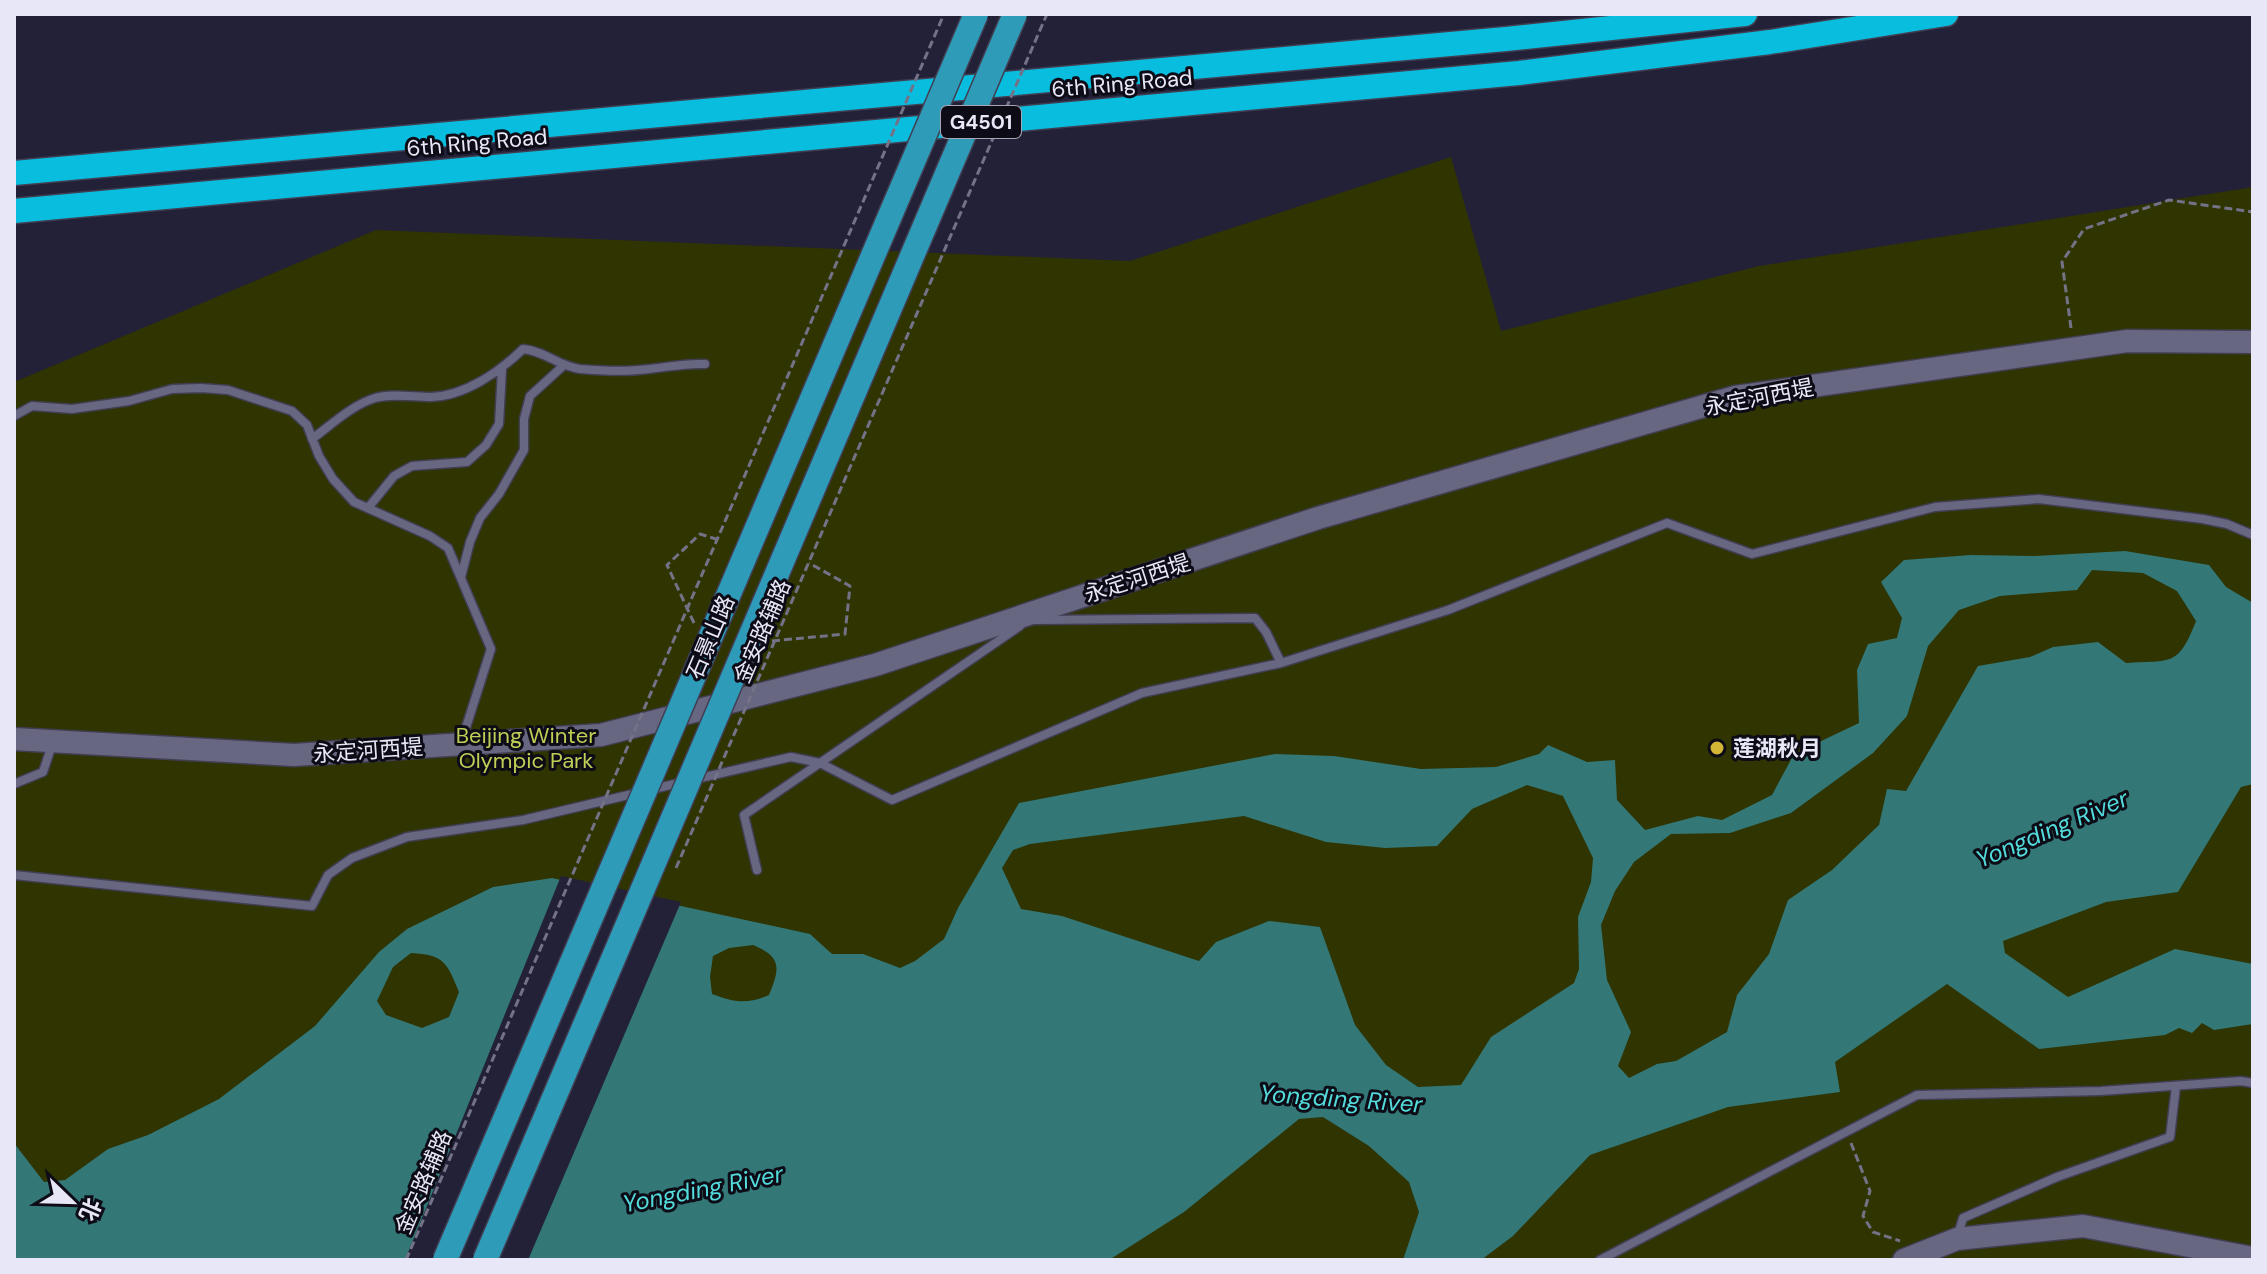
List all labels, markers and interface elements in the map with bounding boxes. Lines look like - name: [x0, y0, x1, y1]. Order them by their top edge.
- street label: 6th Ring Road: [1050, 63, 1194, 104]
- road number: G4501: [941, 106, 1021, 138]
- street label: 6th Ring Road: [405, 122, 549, 163]
- street label: 永定河西堤: [1702, 373, 1816, 422]
- street label: 永定河西堤: [1080, 548, 1194, 609]
- street label: 金安路辅路: [728, 575, 797, 687]
- street label: 石景山路: [680, 591, 741, 683]
- park label: Beijing Winter Olympic Park: [456, 721, 596, 775]
- street label: 永定河西堤: [312, 732, 424, 769]
- place label: 莲湖秋月: [1733, 734, 1821, 763]
- marker: 莲湖秋月: [1708, 739, 1726, 757]
- water label: Yongding River: [1971, 782, 2134, 875]
- water label: Yongding River: [1259, 1077, 1424, 1120]
- street label: 金安路辅路: [389, 1126, 458, 1238]
- water label: Yongding River: [620, 1158, 787, 1219]
- north arrow: [32, 1162, 112, 1242]
- text: 北: [72, 1194, 108, 1225]

